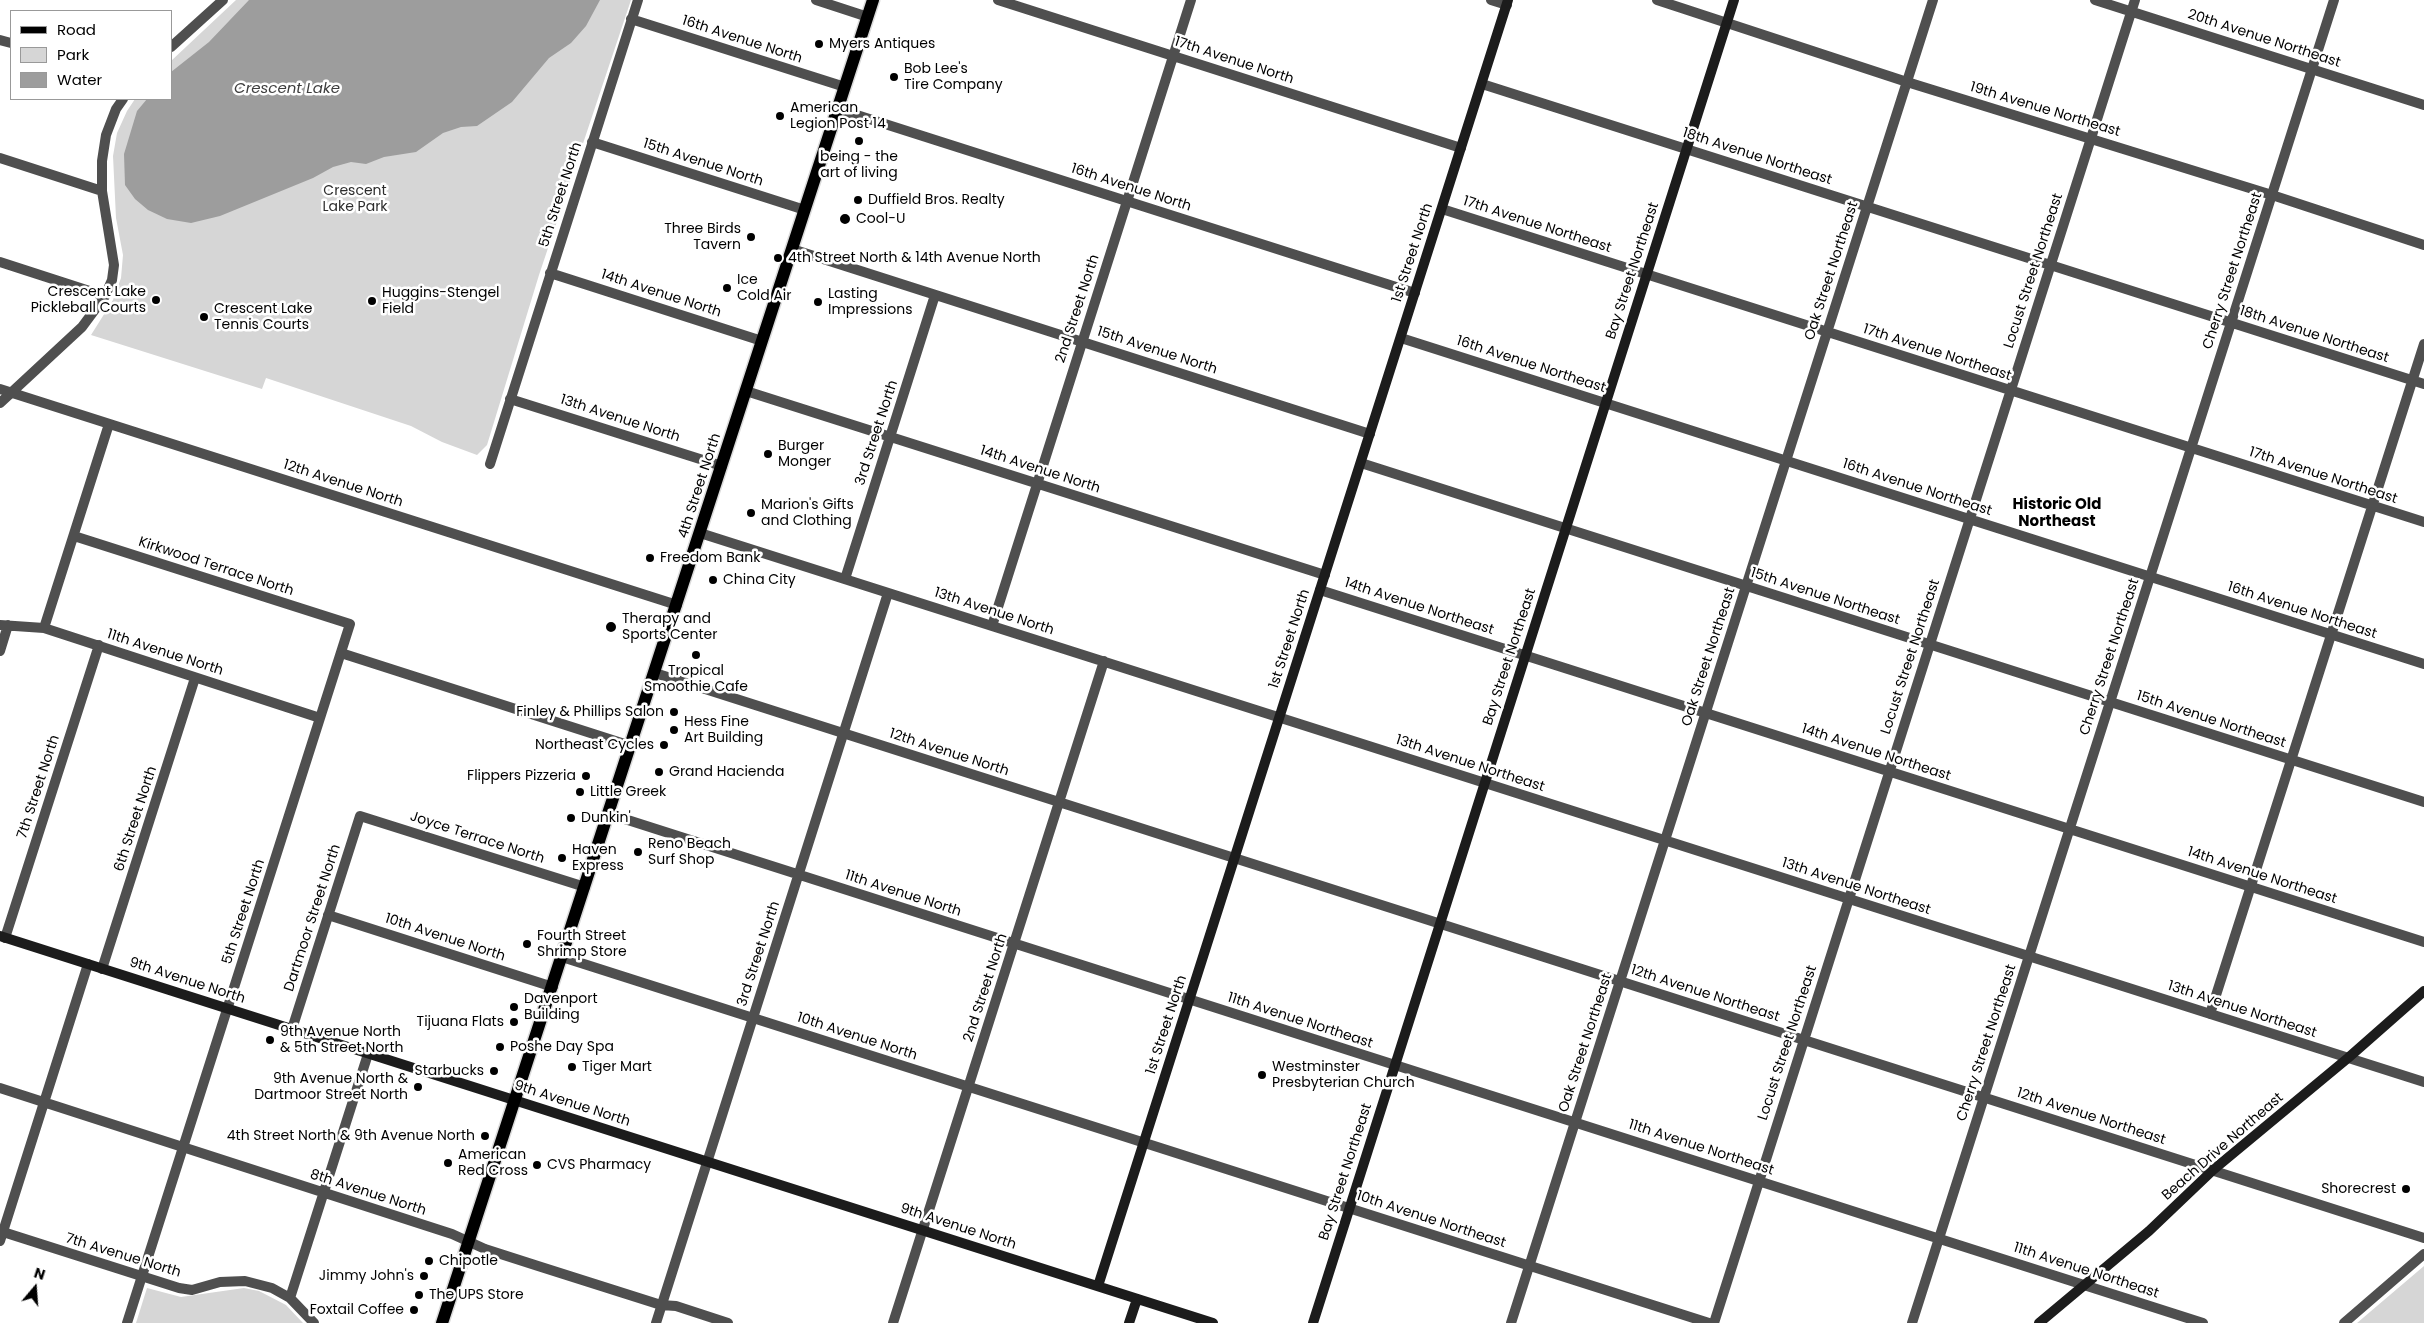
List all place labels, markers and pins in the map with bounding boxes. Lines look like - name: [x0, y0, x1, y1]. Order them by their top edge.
- place label: Myers Antiques: [829, 36, 935, 52]
- marker: Myers Antiques: [813, 38, 825, 50]
- place label: Bob Lee's Tire Company: [904, 61, 1003, 94]
- marker: Bob Lee's Tire Company: [888, 71, 900, 83]
- place label: American Legion Post 14: [790, 100, 886, 132]
- marker: American Legion Post 14: [774, 110, 786, 122]
- marker: being - the art of living: [853, 135, 865, 147]
- place label: being - the art of living: [820, 149, 898, 182]
- place label: Duffield Bros. Realty: [868, 192, 1005, 208]
- marker: Duffield Bros. Realty: [852, 194, 864, 206]
- place label: Cool-U: [856, 211, 905, 227]
- marker: Cool-U: [838, 212, 852, 226]
- place label: Three Birds Tavern: [664, 221, 741, 253]
- marker: Three Birds Tavern: [745, 231, 757, 243]
- place label: 4th Street North & 14th Avenue North: [788, 250, 1041, 266]
- marker: 4th Street North & 14th Avenue North: [772, 252, 784, 264]
- place label: Ice Cold Air: [737, 272, 792, 304]
- marker: Ice Cold Air: [721, 282, 733, 294]
- place label: Crescent Lake Pickleball Courts: [31, 284, 146, 316]
- place label: Huggins-Stengel Field: [382, 285, 500, 318]
- place label: Lasting Impressions: [828, 286, 913, 318]
- marker: Crescent Lake Pickleball Courts: [150, 294, 162, 306]
- marker: Huggins-Stengel Field: [366, 295, 378, 307]
- marker: Lasting Impressions: [812, 296, 824, 308]
- place label: Crescent Lake Tennis Courts: [214, 301, 312, 334]
- marker: Crescent Lake Tennis Courts: [198, 311, 210, 323]
- place label: Burger Monger: [778, 438, 831, 471]
- marker: Burger Monger: [762, 448, 774, 460]
- place label: Marion's Gifts and Clothing: [761, 497, 854, 530]
- marker: Marion's Gifts and Clothing: [745, 507, 757, 519]
- place label: Freedom Bank: [660, 550, 760, 566]
- marker: Freedom Bank: [644, 552, 656, 564]
- place label: China City: [723, 572, 796, 588]
- marker: China City: [707, 574, 719, 586]
- place label: Therapy and Sports Center: [622, 611, 717, 644]
- marker: Therapy and Sports Center: [604, 620, 618, 634]
- marker: Tropical Smoothie Cafe: [690, 649, 702, 661]
- place label: Tropical Smoothie Cafe: [644, 663, 748, 696]
- place label: Finley & Phillips Salon: [516, 704, 664, 720]
- marker: Finley & Phillips Salon: [668, 706, 680, 718]
- place label: Hess Fine Art Building: [684, 714, 763, 746]
- marker: Hess Fine Art Building: [668, 724, 680, 736]
- place label: Northeast Cycles: [535, 737, 654, 753]
- marker: Northeast Cycles: [658, 739, 670, 751]
- place label: Grand Hacienda: [669, 764, 784, 780]
- marker: Grand Hacienda: [653, 766, 665, 778]
- place label: Flippers Pizzeria: [467, 768, 576, 784]
- marker: Flippers Pizzeria: [580, 770, 592, 782]
- place label: Little Greek: [590, 784, 666, 800]
- marker: Little Greek: [574, 786, 586, 798]
- place label: Dunkin': [581, 810, 631, 826]
- marker: Dunkin': [565, 812, 577, 824]
- place label: Reno Beach Surf Shop: [648, 836, 731, 869]
- place label: Haven Express: [572, 842, 624, 874]
- marker: Reno Beach Surf Shop: [632, 846, 644, 858]
- marker: Haven Express: [556, 852, 568, 864]
- place label: Fourth Street Shrimp Store: [537, 928, 627, 960]
- marker: Fourth Street Shrimp Store: [521, 938, 533, 950]
- place label: Davenport Building: [524, 991, 598, 1024]
- marker: Davenport Building: [508, 1001, 520, 1013]
- place label: Tijuana Flats: [417, 1014, 504, 1030]
- marker: Tijuana Flats: [508, 1016, 520, 1028]
- place label: 9th Avenue North & 5th Street North: [280, 1024, 403, 1056]
- marker: 9th Avenue North & 5th Street North: [264, 1034, 276, 1046]
- place label: Poshe Day Spa: [510, 1039, 614, 1055]
- marker: Poshe Day Spa: [494, 1041, 506, 1053]
- place label: Tiger Mart: [582, 1059, 652, 1075]
- place label: Westminster Presbyterian Church: [1272, 1059, 1415, 1092]
- marker: Tiger Mart: [566, 1061, 578, 1073]
- place label: Starbucks: [415, 1063, 484, 1079]
- marker: Starbucks: [488, 1065, 500, 1077]
- marker: Westminster Presbyterian Church: [1256, 1069, 1268, 1081]
- place label: 9th Avenue North & Dartmoor Street North: [254, 1071, 408, 1104]
- marker: 9th Avenue North & Dartmoor Street North: [412, 1081, 424, 1093]
- place label: 4th Street North & 9th Avenue North: [227, 1128, 475, 1144]
- marker: 4th Street North & 9th Avenue North: [479, 1130, 491, 1142]
- place label: American Red Cross: [458, 1147, 528, 1180]
- marker: American Red Cross: [442, 1157, 454, 1169]
- place label: CVS Pharmacy: [547, 1157, 651, 1173]
- marker: CVS Pharmacy: [531, 1159, 543, 1171]
- place label: Shorecrest: [2321, 1181, 2396, 1197]
- marker: Shorecrest: [2400, 1183, 2412, 1195]
- place label: Chipotle: [439, 1253, 498, 1269]
- marker: Chipotle: [423, 1255, 435, 1267]
- place label: Jimmy John's: [319, 1268, 414, 1284]
- marker: Jimmy John's: [418, 1270, 430, 1282]
- place label: The UPS Store: [429, 1287, 524, 1303]
- marker: The UPS Store: [413, 1289, 425, 1301]
- place label: Foxtail Coffee: [310, 1302, 404, 1318]
- marker: Foxtail Coffee: [408, 1304, 420, 1316]

